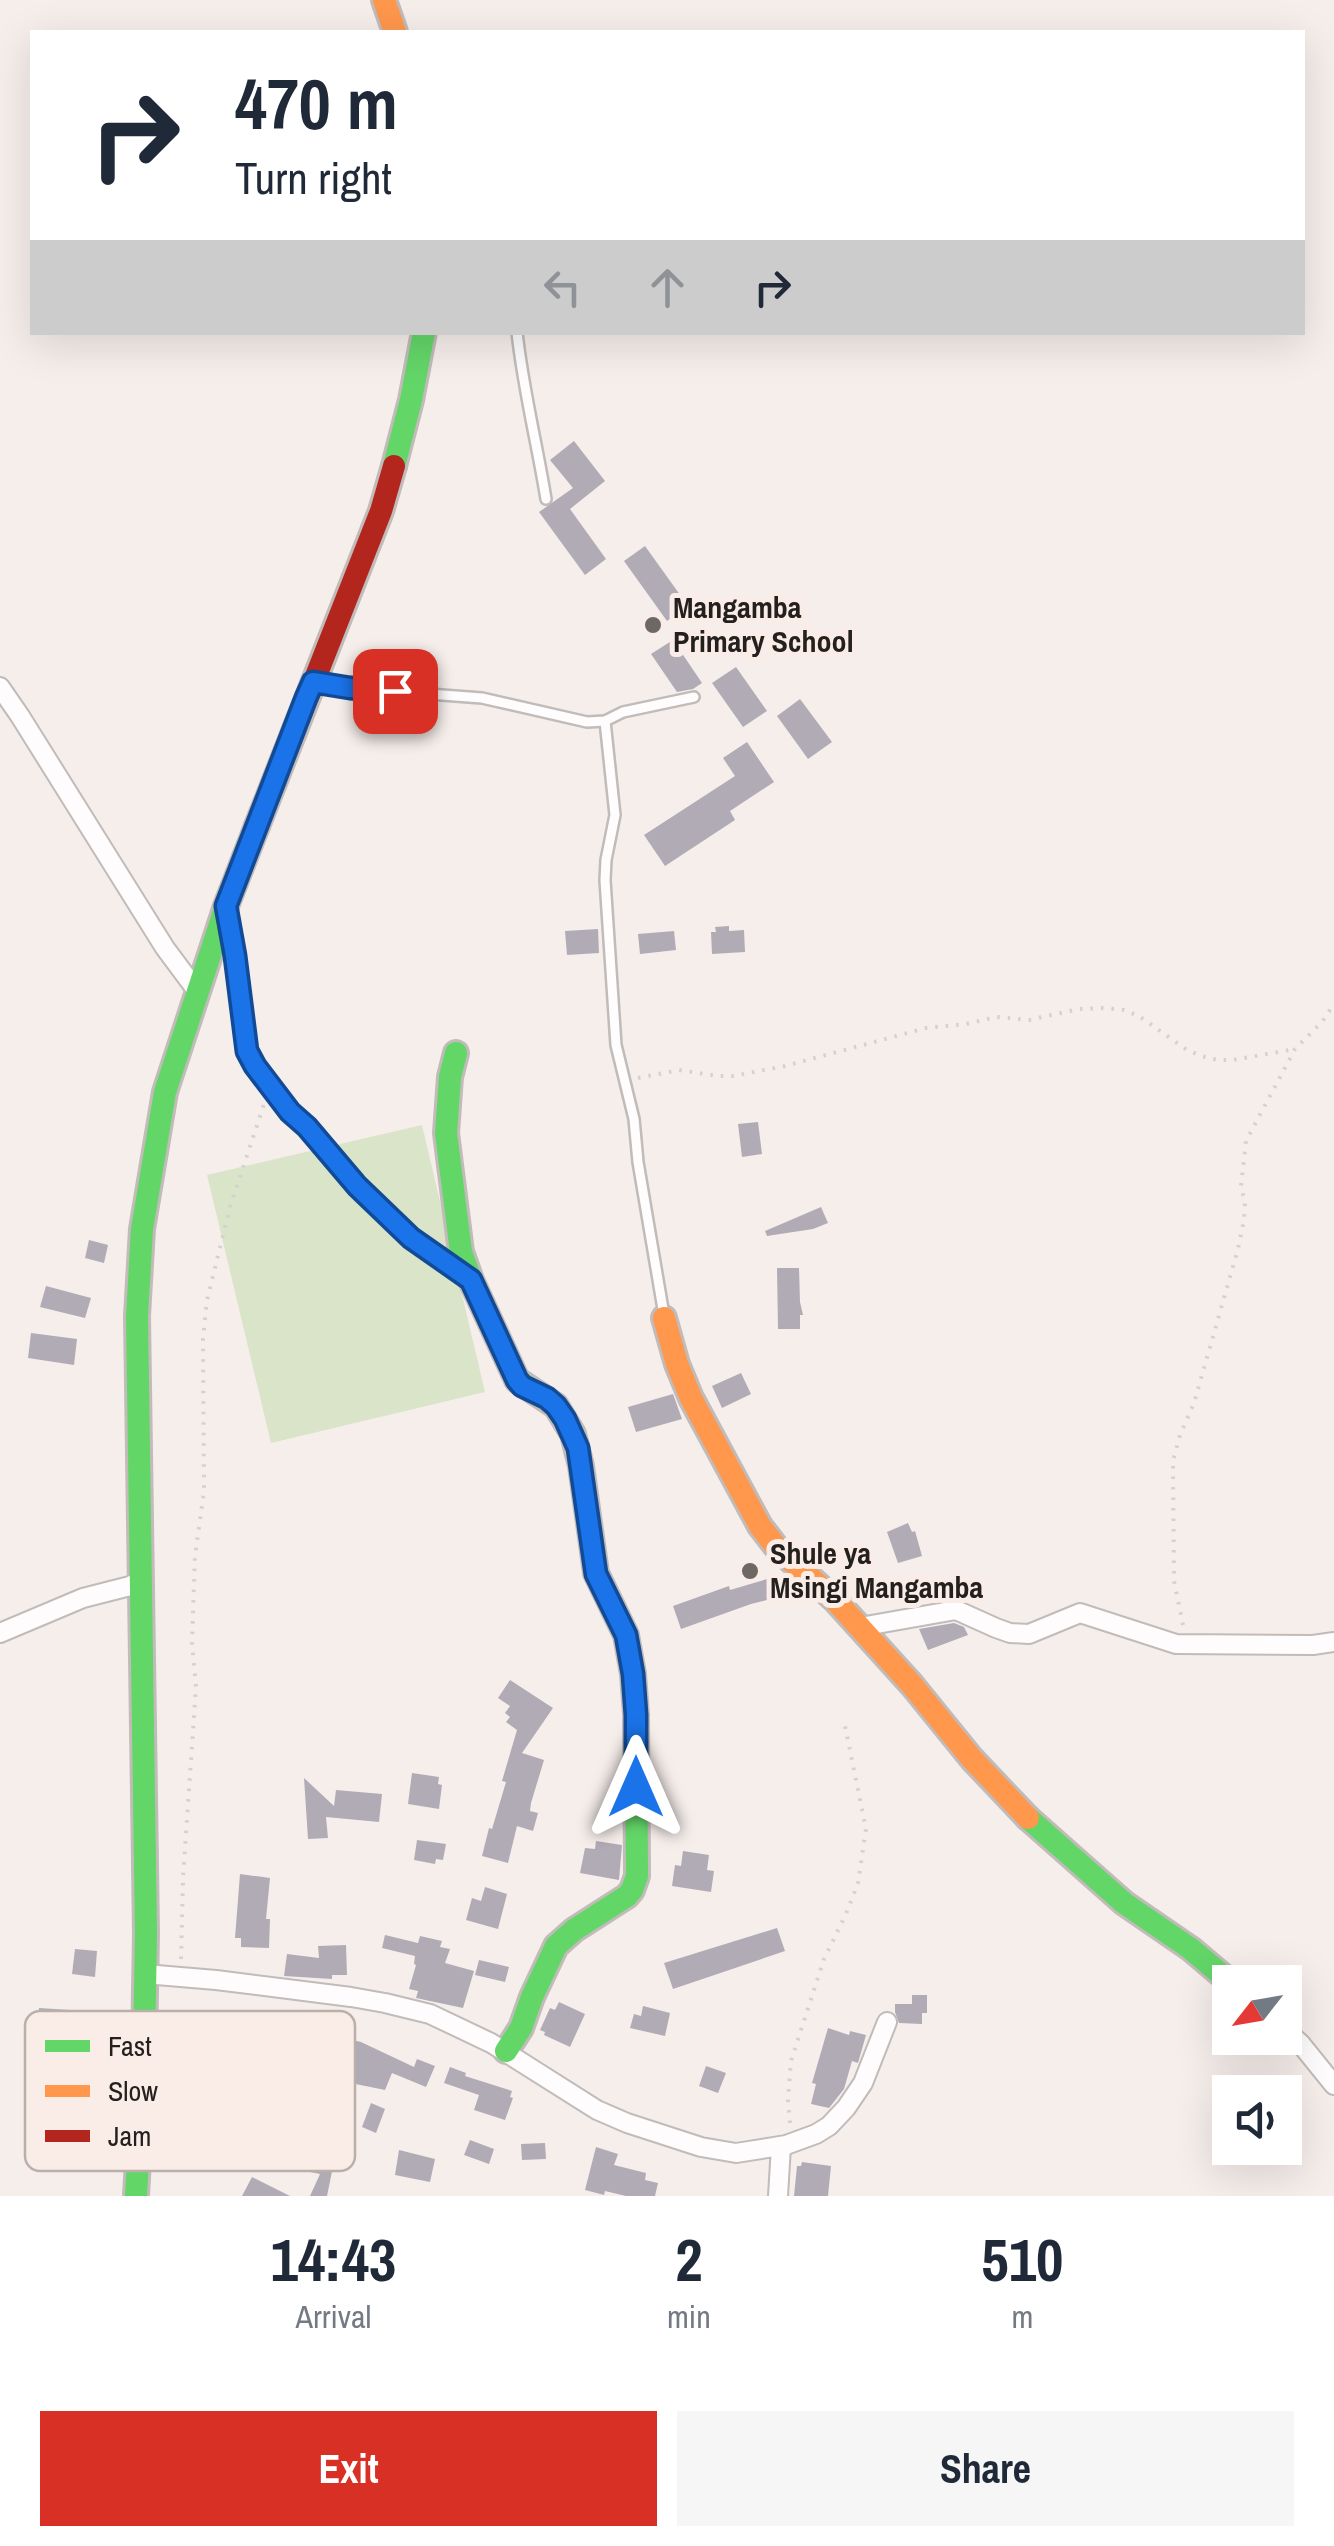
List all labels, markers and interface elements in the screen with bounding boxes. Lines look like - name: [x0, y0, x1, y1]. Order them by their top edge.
- text: 470 m: [235, 57, 398, 151]
- icon: right: [70, 70, 200, 200]
- text: Turn right: [235, 147, 392, 208]
- icon: left: [535, 260, 590, 315]
- icon: ahead: [640, 260, 695, 315]
- icon: right: [745, 260, 800, 315]
- place label: Mangamba Primary School: [673, 587, 853, 661]
- marker: Mangamba Primary School: [642, 614, 664, 636]
- pin: [353, 649, 438, 734]
- icon: arrive: [368, 664, 423, 719]
- place label: Shule ya Msingi Mangamba: [770, 1533, 984, 1607]
- marker: Shule ya Msingi Mangamba: [739, 1560, 761, 1582]
- position arrow: [584, 1735, 688, 1839]
- north arrow: [1212, 1965, 1302, 2055]
- map controls: [1212, 1965, 1302, 2165]
- legend: [25, 2011, 355, 2171]
- text: Fast: [108, 2027, 152, 2065]
- text: Slow: [108, 2072, 158, 2110]
- button: sound: [1212, 2075, 1302, 2165]
- text: Jam: [108, 2117, 151, 2155]
- text: 14:43: [271, 2219, 396, 2300]
- text: 2: [675, 2219, 703, 2300]
- text: 510: [981, 2219, 1063, 2300]
- text: Arrival: [296, 2295, 371, 2338]
- text: min: [667, 2295, 711, 2338]
- text: m: [1011, 2295, 1033, 2338]
- button: Exit: [40, 2411, 657, 2526]
- button: Share: [677, 2411, 1294, 2526]

